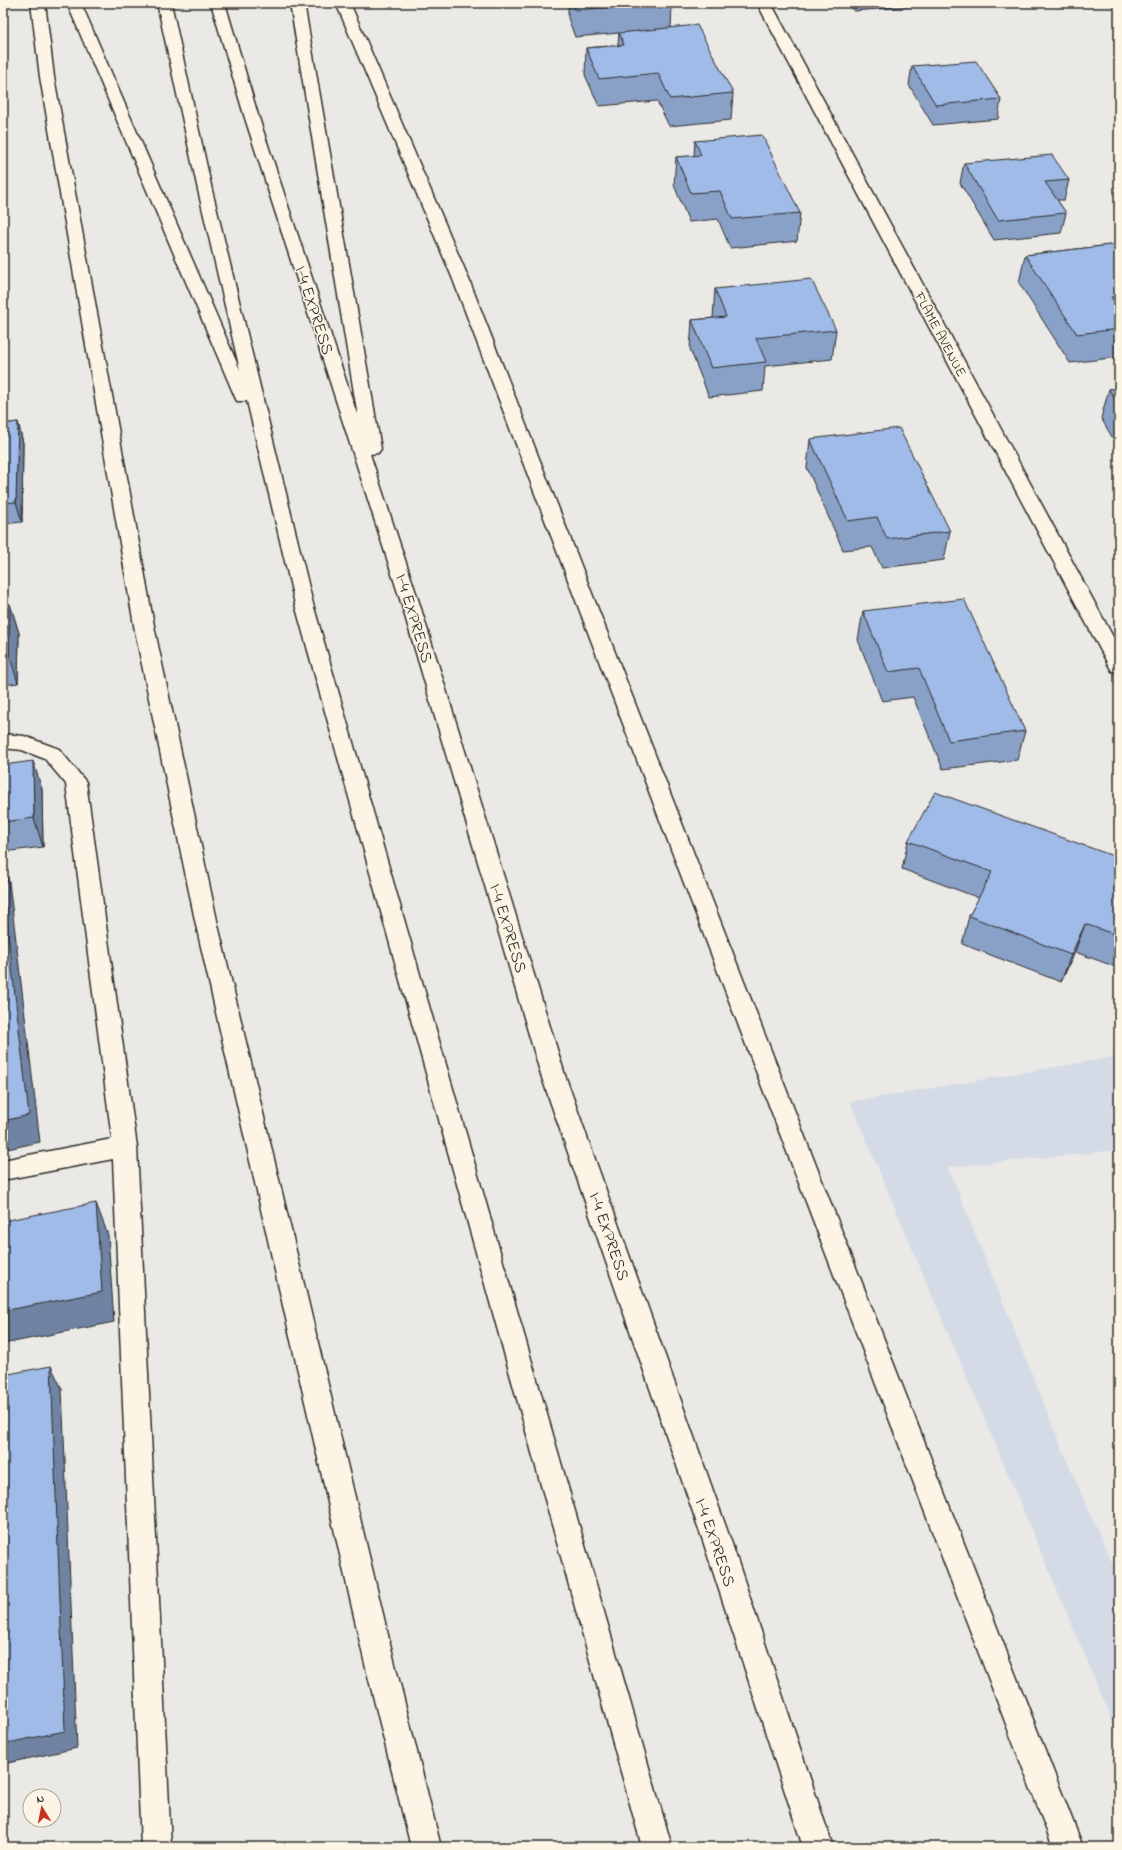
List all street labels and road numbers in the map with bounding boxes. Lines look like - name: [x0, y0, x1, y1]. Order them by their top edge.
- street label: I-4 EXPRESS: [287, 263, 340, 358]
- street label: FLAME AVENUE: [908, 287, 971, 381]
- street label: I-4 EXPRESS: [388, 571, 439, 666]
- street label: I-4 EXPRESS: [482, 881, 533, 976]
- street label: I-4 EXPRESS: [582, 1189, 635, 1284]
- street label: I-4 EXPRESS: [688, 1495, 741, 1590]

